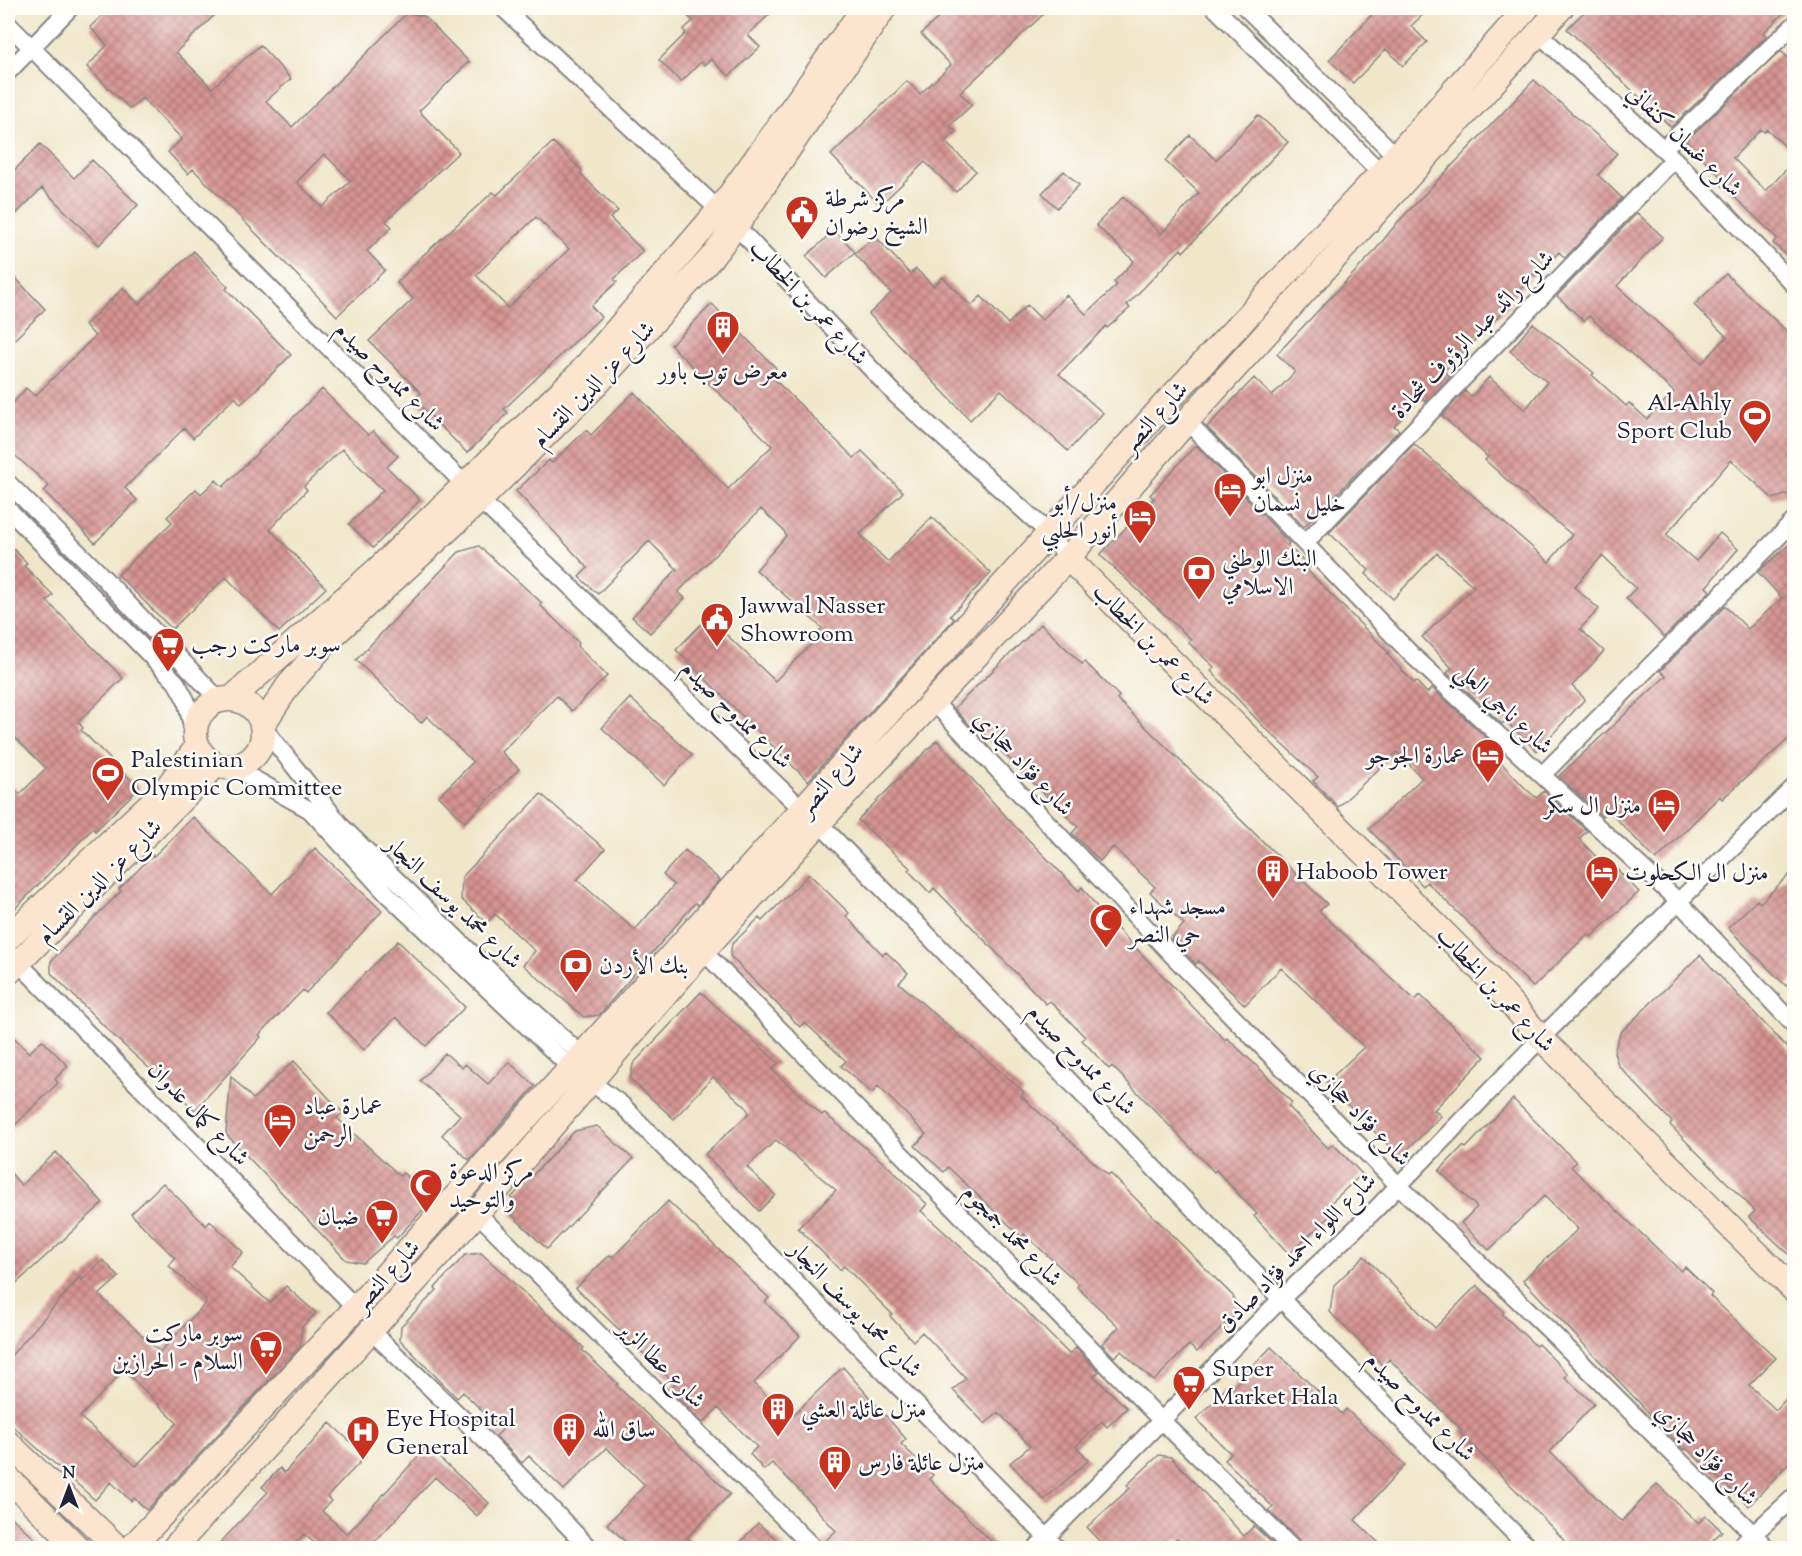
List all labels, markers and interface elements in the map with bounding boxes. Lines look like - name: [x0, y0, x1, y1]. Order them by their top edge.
- street label: شارع غسان كنفاني: [1617, 77, 1749, 207]
- place label: مركز شرطة الشيخ رضوان: [825, 183, 928, 247]
- public building icon: مركز شرطة الشيخ رضوان: [784, 194, 820, 241]
- street label: شارع عمر بن الخطاب: [739, 233, 875, 375]
- street label: شارع رائد عبد الرؤوف شحادة: [1384, 243, 1564, 428]
- building icon: معرض توب باور: [705, 309, 741, 356]
- street label: شارع ممدوح صيدم: [324, 314, 452, 442]
- street label: شارع عز الدين القسام: [525, 314, 666, 458]
- place label: معرض توب باور: [656, 356, 788, 390]
- street label: شارع النصر: [1112, 374, 1198, 465]
- place label: Al-Ahly Sport Club: [1616, 387, 1732, 449]
- sports icon: Al-Ahly Sport Club: [1737, 398, 1773, 445]
- place label: منزل ابو خليل نسمان: [1251, 460, 1346, 522]
- hotel icon: منزل ابو خليل نسمان: [1212, 471, 1248, 518]
- place label: منزل/أبو أنور الحلبي: [1041, 485, 1117, 552]
- hotel icon: منزل/أبو أنور الحلبي: [1122, 498, 1158, 545]
- place label: البنك الوطني الاسلامي: [1222, 543, 1317, 605]
- bank icon: البنك الوطني الاسلامي: [1181, 554, 1217, 601]
- street label: شارع عمر بن الخطاب: [1083, 576, 1222, 715]
- place label: Jawwal Nasser Showroom: [738, 590, 886, 652]
- public building icon: Jawwal Nasser Showroom: [699, 601, 735, 648]
- supermarket icon: سوبر ماركت رجب: [150, 626, 186, 673]
- place label: سوبر ماركت رجب: [191, 629, 341, 663]
- street label: شارع ممدوح صيدم: [671, 653, 799, 779]
- street label: شارع ناجي العلي: [1445, 655, 1560, 767]
- street label: شارع فؤاد حجازي: [964, 704, 1081, 826]
- street label: شارع النصر: [788, 736, 874, 827]
- hotel icon: عمارة الجوجو: [1470, 737, 1506, 784]
- place label: عمارة الجوجو: [1364, 740, 1465, 774]
- place label: Palestinian Olympic Committee: [131, 744, 342, 806]
- sports icon: Palestinian Olympic Committee: [90, 755, 126, 802]
- hotel icon: منزل ال سكر: [1646, 787, 1682, 834]
- place label: منزل ال سكر: [1542, 790, 1641, 824]
- street label: شارع عز الدين القسام: [30, 812, 172, 954]
- street label: شارع محمد يوسف النجار: [374, 827, 529, 979]
- building icon: Haboob Tower: [1255, 853, 1291, 900]
- hotel icon: منزل ال الكحلوت: [1584, 854, 1620, 901]
- place label: Haboob Tower: [1296, 856, 1448, 890]
- place label: منزل ال الكحلوت: [1625, 857, 1769, 891]
- place label: مسجد شهداء حي النصر: [1126, 891, 1226, 953]
- mosque icon: مسجد شهداء حي النصر: [1088, 902, 1124, 949]
- street label: شارع عمر بن الخطاب: [1426, 920, 1562, 1062]
- bank icon: بنك الأردن: [558, 947, 594, 994]
- place label: بنك الأردن: [599, 949, 689, 984]
- street label: شارع ممدوح صيدم: [1017, 997, 1143, 1125]
- street label: شارع كمال عدوان: [138, 1054, 257, 1175]
- street label: شارع فؤاد حجازي: [1300, 1056, 1418, 1176]
- place label: عمارة عباد الرحمن: [303, 1091, 383, 1153]
- hotel icon: عمارة عباد الرحمن: [262, 1102, 298, 1149]
- place label: مركز الدعوة والتوحيد: [449, 1156, 534, 1218]
- street label: شارع اللواء احمد فؤاد صادق: [1210, 1166, 1386, 1342]
- mosque icon: مركز الدعوة والتوحيد: [408, 1167, 444, 1214]
- street label: شارع محمد جمجوم: [952, 1177, 1070, 1297]
- supermarket icon: ضبان: [364, 1198, 400, 1245]
- place label: ضبان: [317, 1201, 359, 1235]
- street label: شارع النصر: [344, 1232, 430, 1323]
- street label: شارع محمد يوسف النجار: [778, 1233, 929, 1387]
- street label: شارع عطا الزير: [606, 1311, 713, 1418]
- place label: سوبر ماركت السلام - الحرازين: [112, 1318, 243, 1382]
- supermarket icon: سوبر ماركت السلام - الحرازين: [248, 1329, 284, 1376]
- street label: شارع ممدوح صيدم: [1355, 1344, 1483, 1472]
- place label: Super Market Hala: [1212, 1353, 1338, 1415]
- supermarket icon: Super Market Hala: [1171, 1364, 1207, 1411]
- building icon: منزل عائلة العشي: [760, 1391, 796, 1438]
- place label: منزل عائلة العشي: [801, 1394, 927, 1431]
- street label: شارع فؤاد حجازي: [1646, 1396, 1765, 1515]
- place label: Eye Hospital General: [386, 1403, 516, 1465]
- place label: ساق الله: [592, 1410, 656, 1448]
- building icon: ساق الله: [551, 1411, 587, 1458]
- hospital icon: Eye Hospital General: [345, 1414, 381, 1461]
- building icon: منزل عائلة فارس: [817, 1444, 853, 1491]
- place label: منزل عائلة فارس: [858, 1447, 985, 1481]
- north arrow: [39, 1457, 99, 1517]
- text: N: [63, 1463, 76, 1486]

